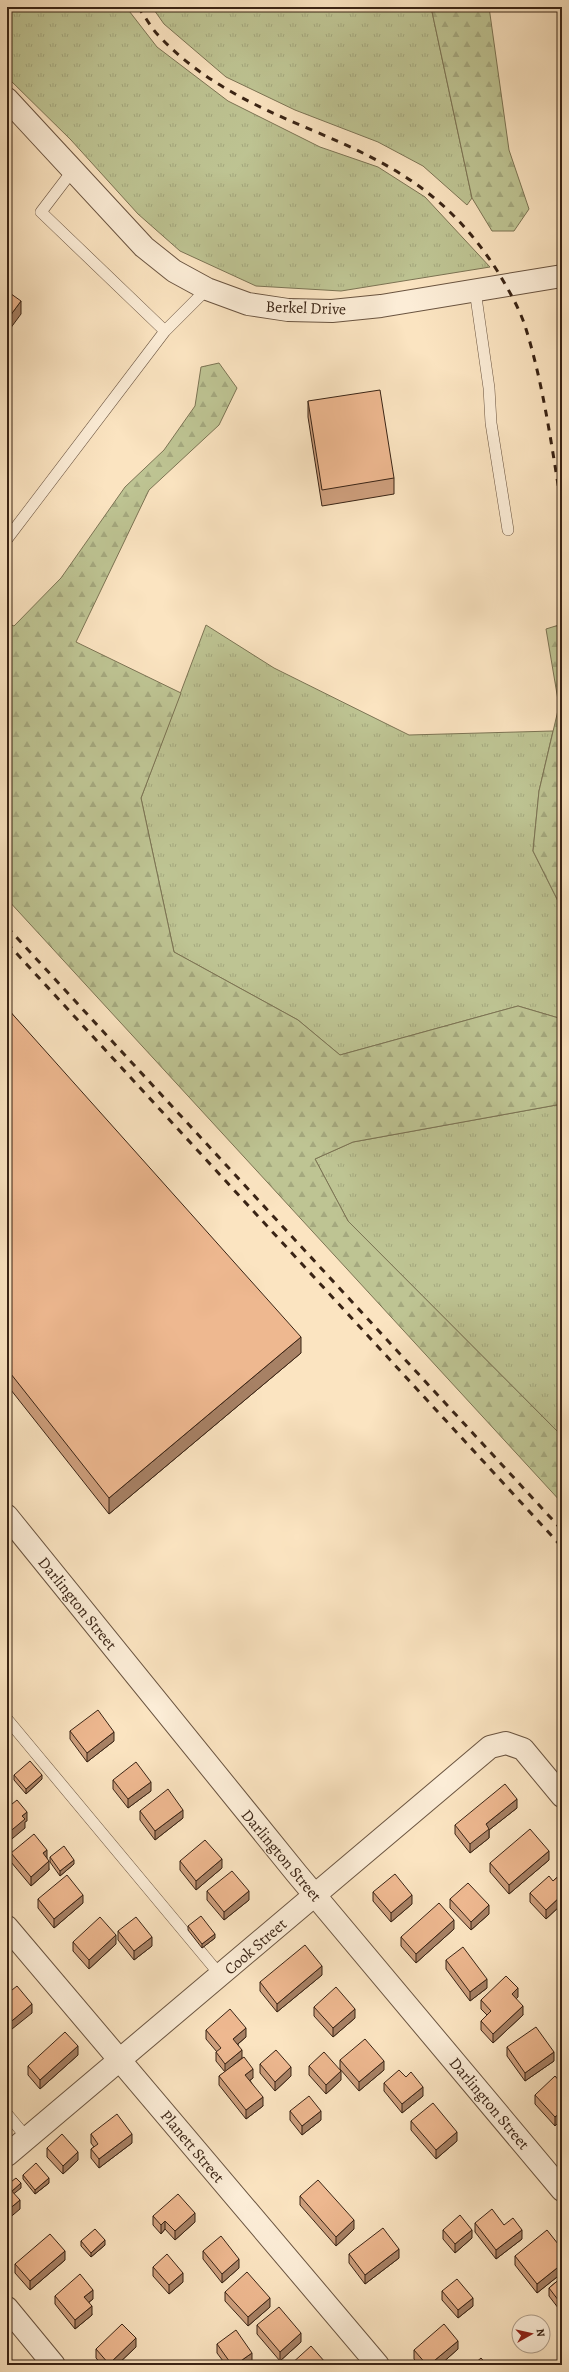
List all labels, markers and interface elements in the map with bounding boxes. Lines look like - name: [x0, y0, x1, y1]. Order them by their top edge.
- street label: Berkel Drive: [265, 296, 347, 320]
- street label: Darlington Street: [33, 1552, 122, 1655]
- street label: Darlington Street: [236, 1805, 326, 1907]
- street label: Cook Street: [220, 1913, 292, 1980]
- street label: Darlington Street: [444, 2053, 534, 2155]
- street label: Planett Street: [155, 2105, 229, 2188]
- north arrow: [511, 2314, 551, 2354]
- text: N: [532, 2328, 548, 2338]

